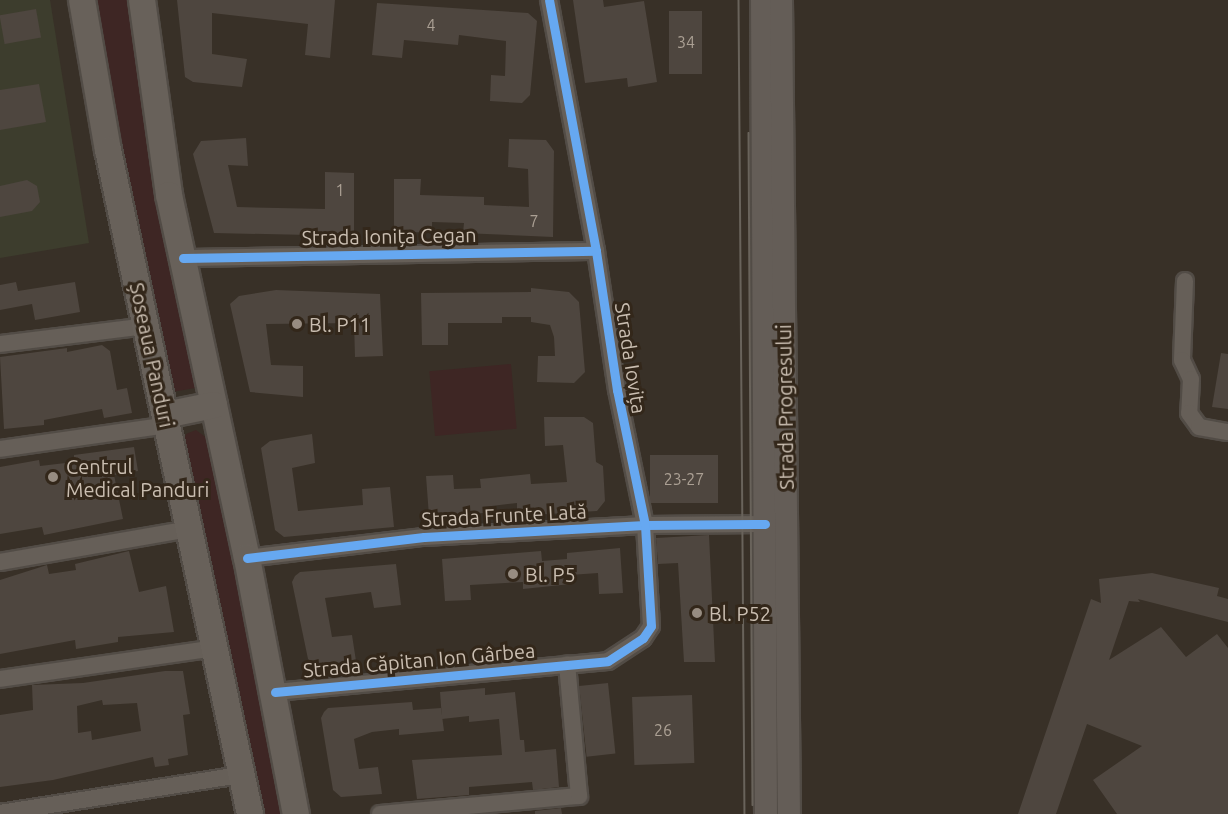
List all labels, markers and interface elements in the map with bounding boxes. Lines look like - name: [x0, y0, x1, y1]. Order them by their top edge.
- house number: 4: [426, 15, 436, 35]
- house number: 34: [677, 32, 695, 52]
- house number: 1: [335, 180, 345, 200]
- house number: 7: [529, 211, 539, 231]
- street label: Strada Ionița Cegan: [301, 222, 477, 250]
- street label: Șoseaua Panduri: [125, 280, 179, 430]
- street label: Strada Iovița: [610, 301, 652, 415]
- place label: Bl. P11: [309, 312, 371, 336]
- marker: Bl. P11: [290, 317, 304, 331]
- street label: Strada Progresului: [772, 324, 798, 490]
- place label: Centrul Medical Panduri: [66, 454, 209, 501]
- marker: Centrul Medical Panduri: [44, 468, 62, 486]
- house number: 23-27: [664, 469, 704, 489]
- street label: Strada Frunte Lată: [421, 499, 587, 531]
- place label: Bl. P5: [525, 562, 576, 586]
- marker: Bl. P5: [506, 567, 520, 581]
- place label: Bl. P52: [709, 601, 771, 625]
- marker: Bl. P52: [690, 606, 704, 620]
- street label: Strada Căpitan Ion Gârbea: [302, 638, 536, 682]
- house number: 26: [654, 720, 672, 740]

